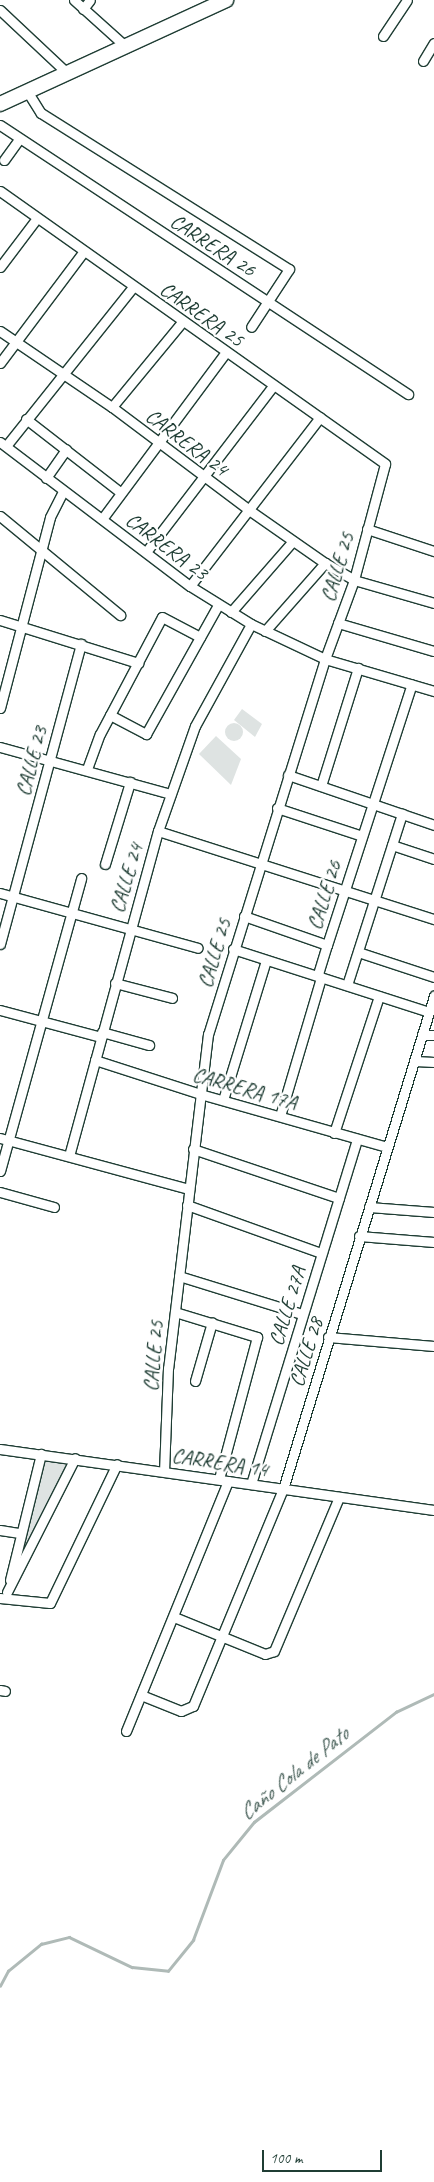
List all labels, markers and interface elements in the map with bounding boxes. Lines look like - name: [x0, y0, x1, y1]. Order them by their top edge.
- street label: CARRERA 26: [166, 208, 260, 282]
- street label: CARRERA 25: [155, 276, 249, 352]
- street label: CARRERA 24: [141, 403, 233, 481]
- street label: CARRERA 23: [121, 507, 213, 585]
- street label: CALLE 25: [315, 529, 359, 605]
- street label: CALLE 23: [10, 723, 52, 799]
- street label: CALLE 24: [104, 840, 148, 916]
- street label: CALLE 26: [301, 857, 347, 933]
- street label: CALLE 25: [192, 915, 236, 991]
- street label: CARRERA 17A: [190, 1061, 300, 1115]
- street label: CALLE 27A: [263, 1263, 311, 1349]
- street label: CALLE 28: [284, 1314, 328, 1390]
- street label: CALLE 25: [137, 1320, 169, 1392]
- street label: CARRERA 14: [170, 1442, 270, 1482]
- water label: Caño Cola de Pato: [234, 1722, 354, 1826]
- scale bar: [264, 2140, 384, 2172]
- text: 100 m: [270, 2149, 302, 2168]

